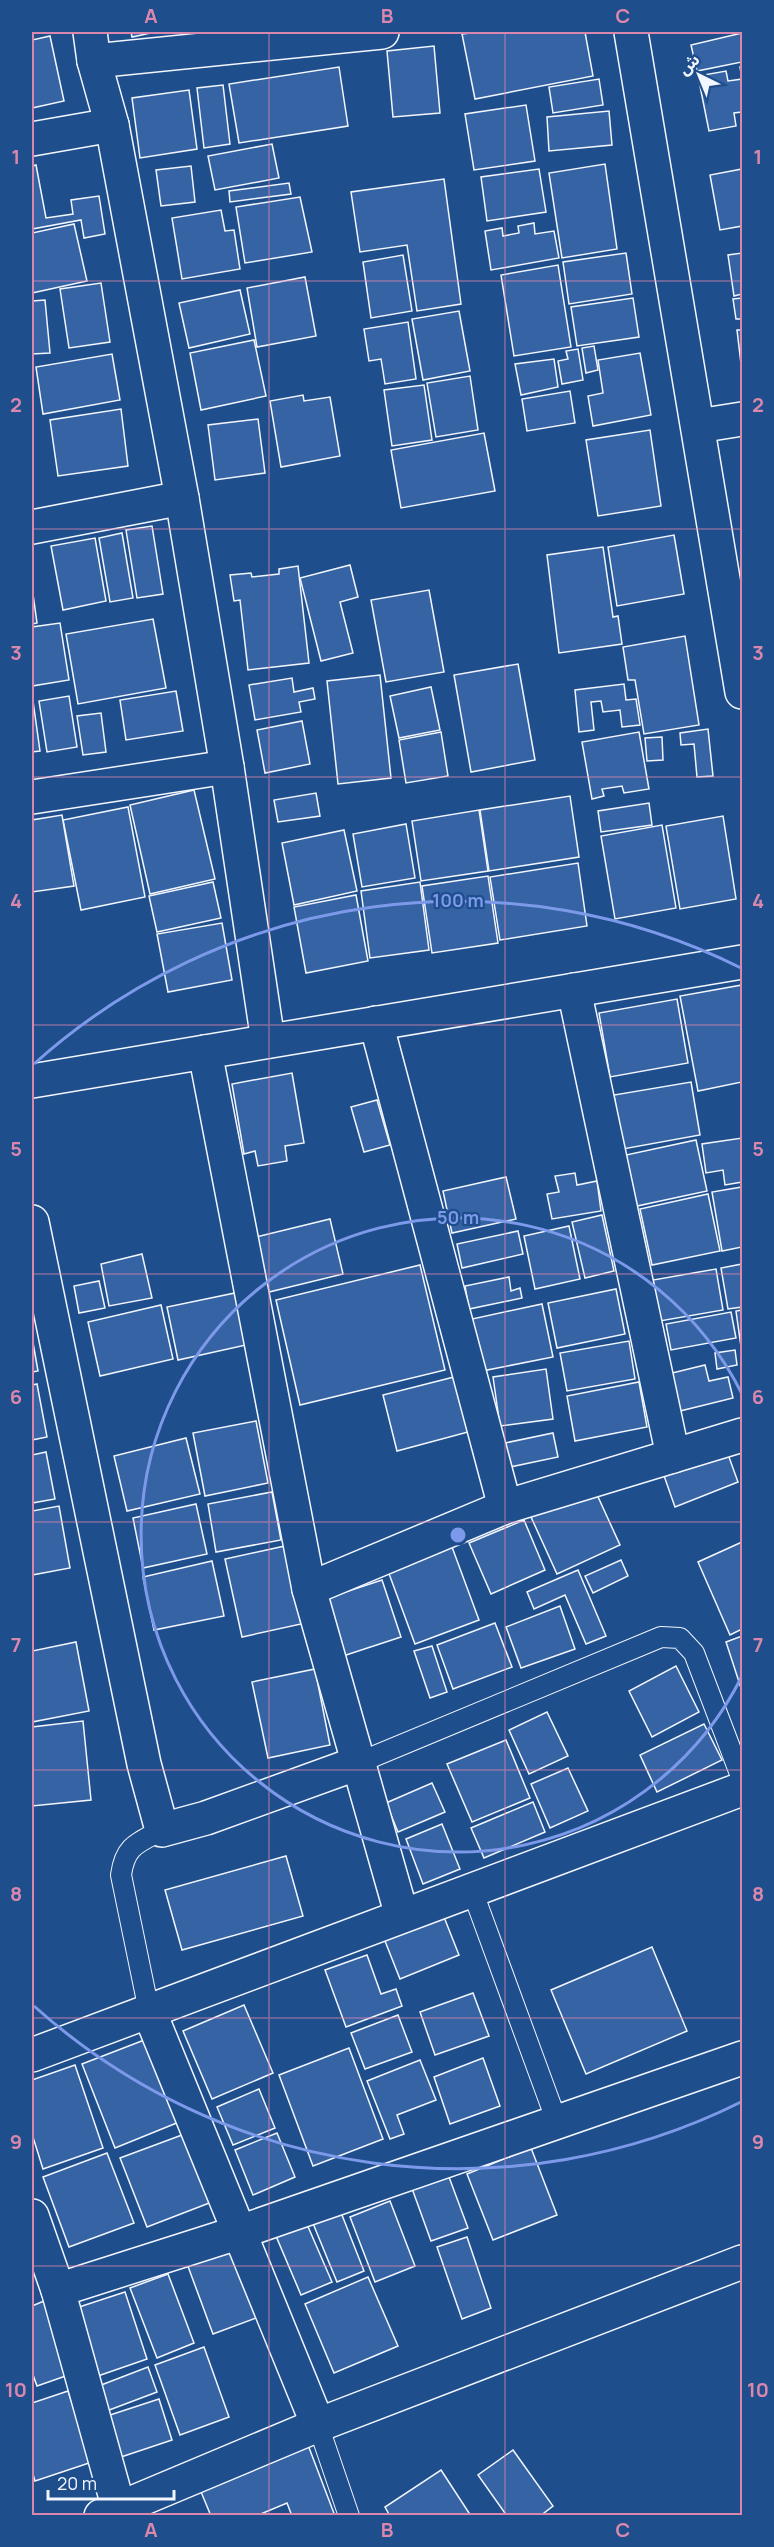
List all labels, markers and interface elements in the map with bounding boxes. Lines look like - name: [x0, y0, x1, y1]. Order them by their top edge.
- text: A: [144, 2, 158, 29]
- text: B: [381, 2, 394, 29]
- text: C: [616, 2, 630, 29]
- north arrow: [669, 45, 729, 105]
- text: ش: [673, 48, 704, 80]
- text: 1: [12, 143, 20, 170]
- text: 1: [754, 143, 762, 170]
- text: 2: [10, 391, 22, 418]
- text: 2: [752, 391, 764, 418]
- text: 3: [10, 639, 22, 666]
- text: 3: [752, 639, 764, 666]
- text: 4: [10, 887, 22, 914]
- text: 4: [752, 887, 764, 914]
- text: 100 m: [432, 888, 484, 912]
- text: 5: [10, 1135, 22, 1162]
- text: 5: [752, 1135, 764, 1162]
- text: 50 m: [437, 1205, 479, 1229]
- text: 6: [10, 1383, 22, 1410]
- text: 6: [752, 1383, 764, 1410]
- centre of rings: [448, 1525, 468, 1545]
- text: 7: [11, 1631, 21, 1658]
- text: 7: [753, 1631, 763, 1658]
- text: 8: [10, 1880, 22, 1907]
- text: 8: [752, 1880, 764, 1907]
- text: 9: [10, 2128, 22, 2155]
- text: 9: [752, 2128, 764, 2155]
- text: 10: [5, 2376, 27, 2403]
- text: 10: [747, 2376, 769, 2403]
- scale bar: [48, 2463, 174, 2501]
- text: 20 m: [57, 2471, 97, 2495]
- text: A: [144, 2516, 158, 2543]
- text: B: [381, 2516, 394, 2543]
- text: C: [616, 2516, 630, 2543]

